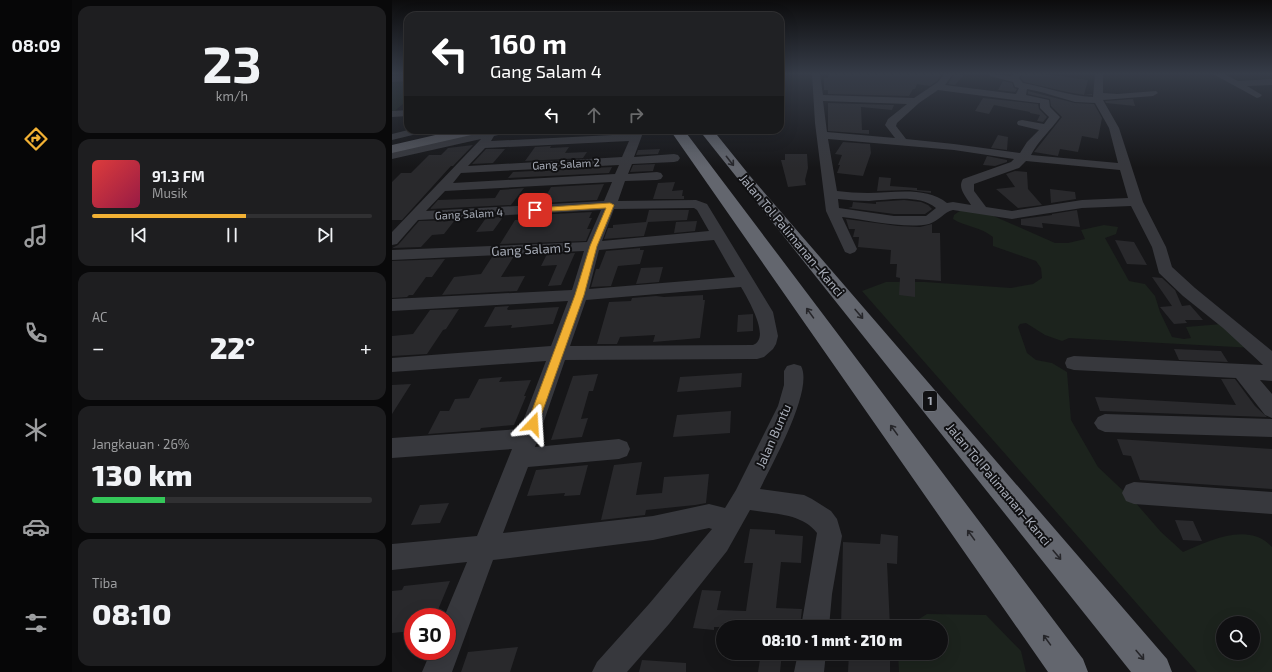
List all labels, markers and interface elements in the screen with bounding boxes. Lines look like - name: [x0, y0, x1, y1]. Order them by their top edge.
- text: 160 m: [490, 26, 567, 60]
- icon: left: [424, 28, 476, 80]
- text: 23: [202, 31, 262, 93]
- text: 08:09: [11, 34, 61, 56]
- text: Gang Salam 4: [490, 60, 602, 82]
- text: km/h: [216, 88, 248, 104]
- icon: left: [541, 104, 563, 126]
- icon: ahead: [583, 104, 605, 126]
- icon: right: [625, 104, 647, 126]
- icon: directions: [22, 125, 50, 153]
- street label: Gang Salam 2: [532, 155, 600, 172]
- one-way arrow: [726, 155, 735, 166]
- text: 91.3 FM: [152, 167, 205, 185]
- street label: Jalan Tol Palimanan–Kanci: [736, 171, 848, 299]
- text: Musik: [152, 185, 187, 201]
- pin: [518, 193, 552, 227]
- icon: arrive: [524, 199, 546, 221]
- street label: Gang Salam 4: [435, 205, 504, 222]
- icon: music: [22, 222, 50, 250]
- icon: previous: [128, 224, 150, 246]
- icon: pause: [221, 224, 243, 246]
- icon: next: [314, 224, 336, 246]
- street label: Gang Salam 5: [491, 239, 571, 259]
- one-way arrow: [806, 308, 814, 319]
- text: AC: [92, 309, 107, 325]
- one-way arrow: [854, 309, 863, 319]
- icon: phone: [22, 319, 50, 347]
- text: 22°: [210, 329, 255, 365]
- text: −: [92, 334, 105, 360]
- text: +: [360, 334, 372, 360]
- road number: 1: [923, 391, 937, 411]
- street label: Jalan Buntu: [752, 401, 794, 471]
- position arrow: [512, 403, 554, 445]
- icon: climate: [22, 416, 50, 444]
- street label: Jalan Tol Palimanan–Kanci: [943, 420, 1055, 548]
- one-way arrow: [890, 424, 898, 435]
- text: Jangkauan · 26%: [92, 436, 189, 452]
- text: 130 km: [92, 456, 193, 492]
- icon: car: [22, 513, 50, 541]
- one-way arrow: [966, 530, 975, 541]
- one-way arrow: [1053, 549, 1062, 560]
- text: Tiba: [92, 575, 117, 591]
- text: 08:10: [92, 595, 171, 631]
- speed limit sign: 30: [404, 608, 456, 660]
- icon: filters: [22, 609, 50, 637]
- map controls: [1216, 616, 1260, 660]
- button: search: [1216, 616, 1260, 660]
- text: 08:10 · 1 mnt · 210 m: [762, 631, 902, 649]
- one-way arrow: [1043, 635, 1051, 646]
- one-way arrow: [1136, 650, 1145, 660]

